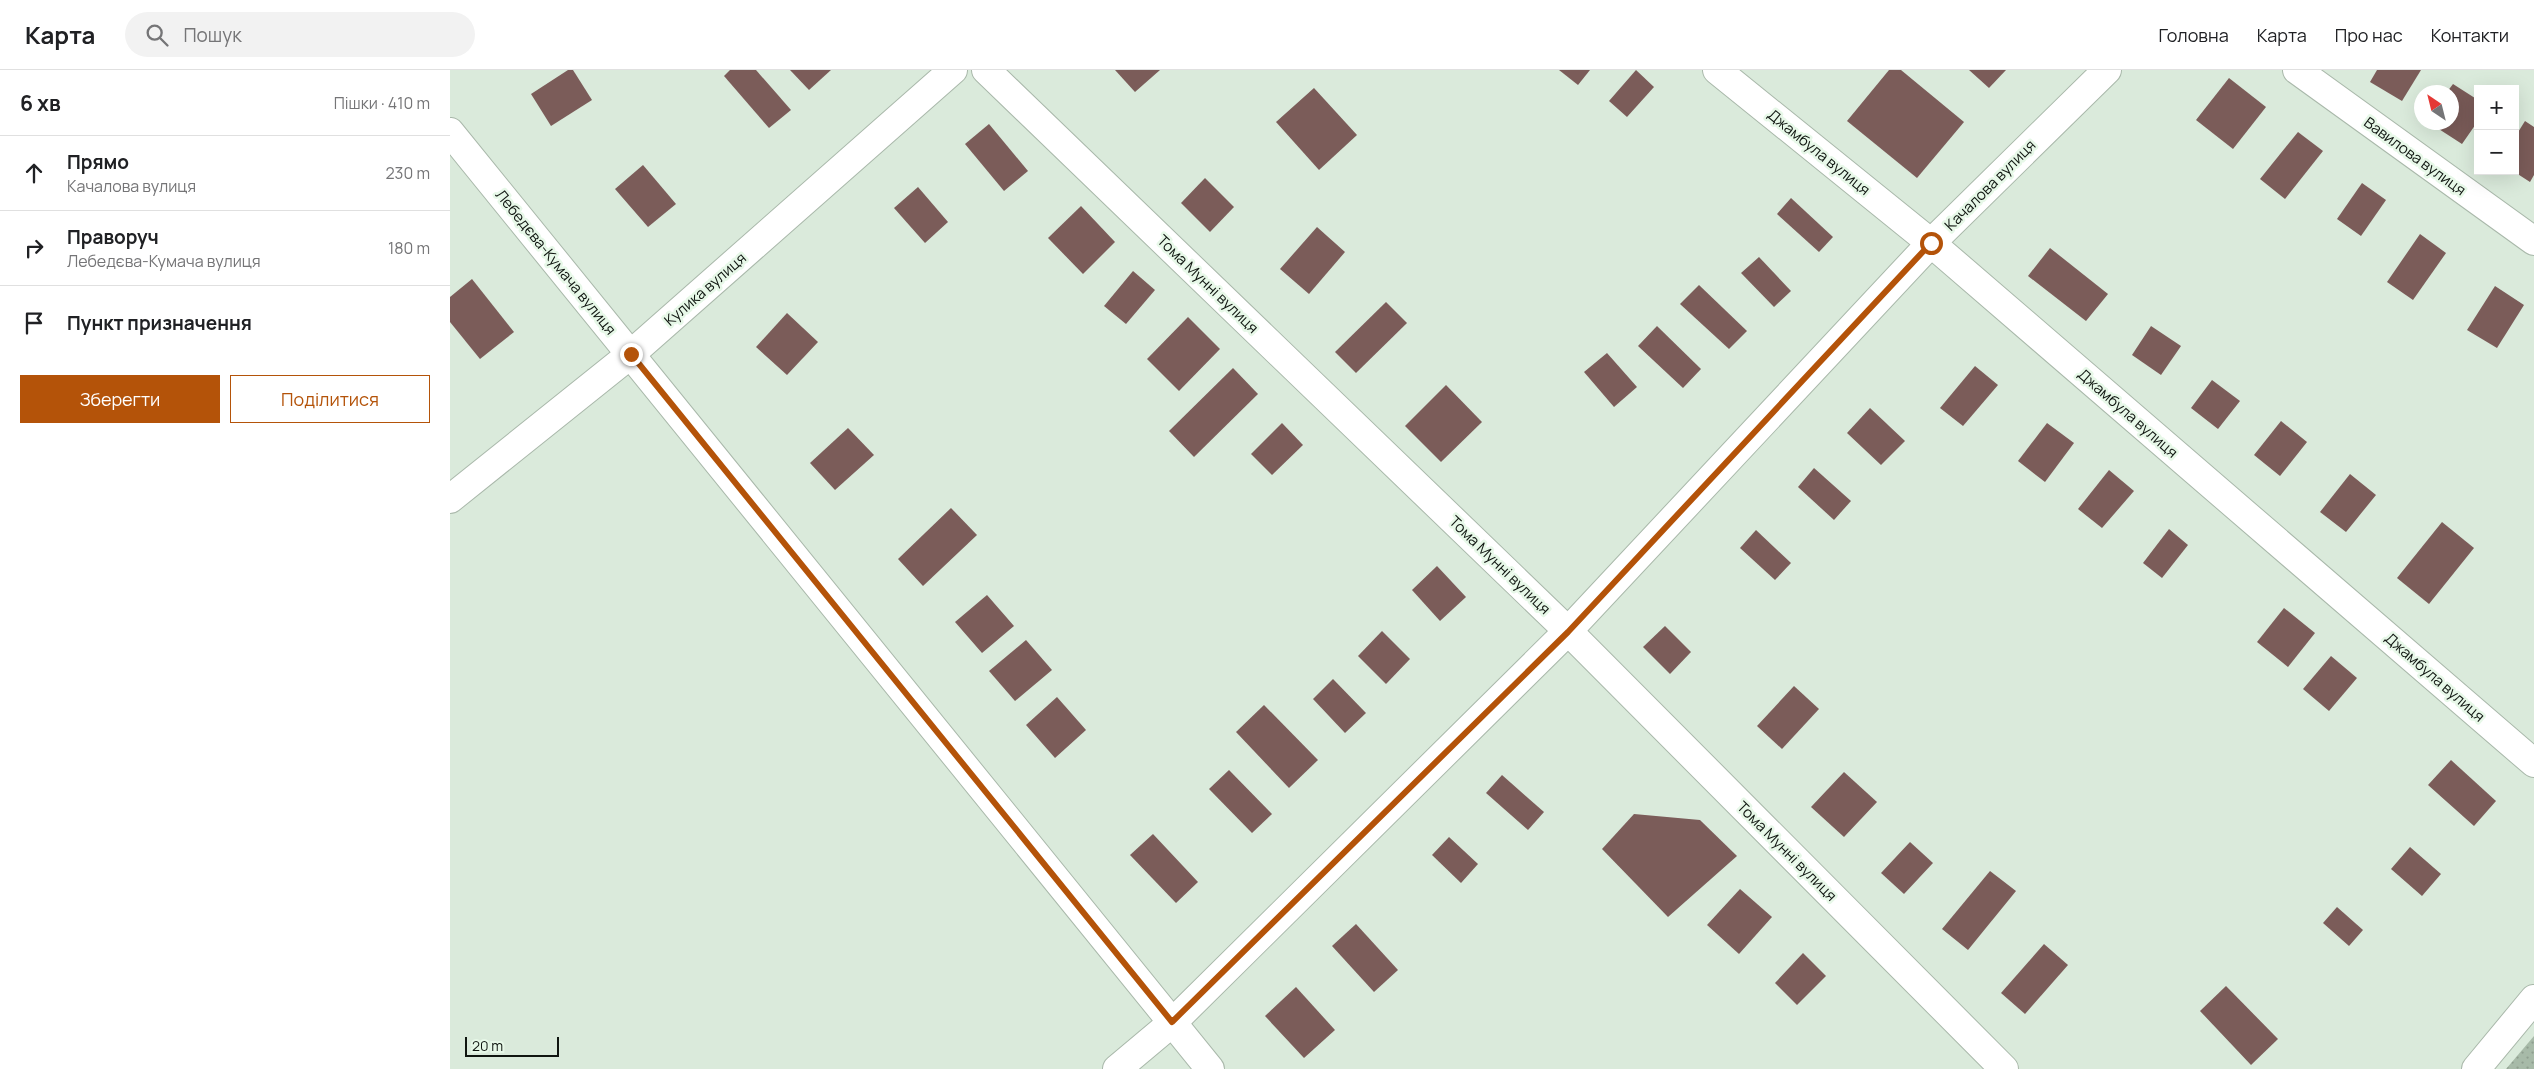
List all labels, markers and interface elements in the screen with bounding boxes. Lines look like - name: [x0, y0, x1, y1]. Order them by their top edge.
- search box: [125, 12, 475, 57]
- text: Карта: [25, 18, 95, 51]
- icon: search: [143, 21, 171, 49]
- text: Пошук: [183, 22, 242, 48]
- text: Головна: [2159, 23, 2229, 47]
- text: Карта: [2257, 23, 2307, 47]
- text: Про нас: [2335, 23, 2403, 47]
- text: Контакти: [2431, 23, 2509, 47]
- north arrow: [2414, 85, 2459, 130]
- map controls: [2474, 85, 2519, 175]
- button: +: [2474, 85, 2519, 130]
- text: 6 хв: [20, 89, 61, 117]
- text: Пішки · 410 m: [334, 92, 430, 114]
- street label: Джамбула вулиця: [1763, 104, 1875, 200]
- street label: Вавилова вулиця: [2360, 112, 2470, 200]
- button: −: [2474, 130, 2519, 175]
- street label: Качалова вулиця: [1940, 135, 2040, 235]
- text: Прямо: [67, 149, 129, 175]
- icon: ahead: [20, 159, 48, 187]
- text: 230 m: [386, 162, 430, 184]
- text: Качалова вулиця: [67, 175, 196, 197]
- street label: Лебедєва-Кумача вулиця: [491, 185, 621, 339]
- text: Праворуч: [67, 224, 159, 250]
- street label: Тома Мунні вулиця: [1153, 230, 1263, 338]
- route start: [1920, 232, 1943, 255]
- icon: right: [20, 234, 48, 262]
- text: 180 m: [388, 237, 430, 259]
- street label: Кулика вулиця: [660, 248, 750, 330]
- text: Лебедєва-Кумача вулиця: [67, 250, 261, 272]
- icon: arrive: [20, 309, 48, 337]
- text: Пункт призначення: [67, 310, 252, 336]
- route end: [620, 343, 643, 366]
- street label: Джамбула вулиця: [2073, 364, 2183, 462]
- button: Зберегти: [20, 375, 220, 423]
- button: Поділитися: [230, 375, 430, 423]
- street label: Тома Мунні вулиця: [1445, 511, 1555, 619]
- street label: Джамбула вулиця: [2380, 628, 2490, 726]
- street label: Тома Мунні вулиця: [1732, 796, 1842, 906]
- scale bar: [465, 1034, 559, 1057]
- text: 20 m: [472, 1036, 503, 1055]

